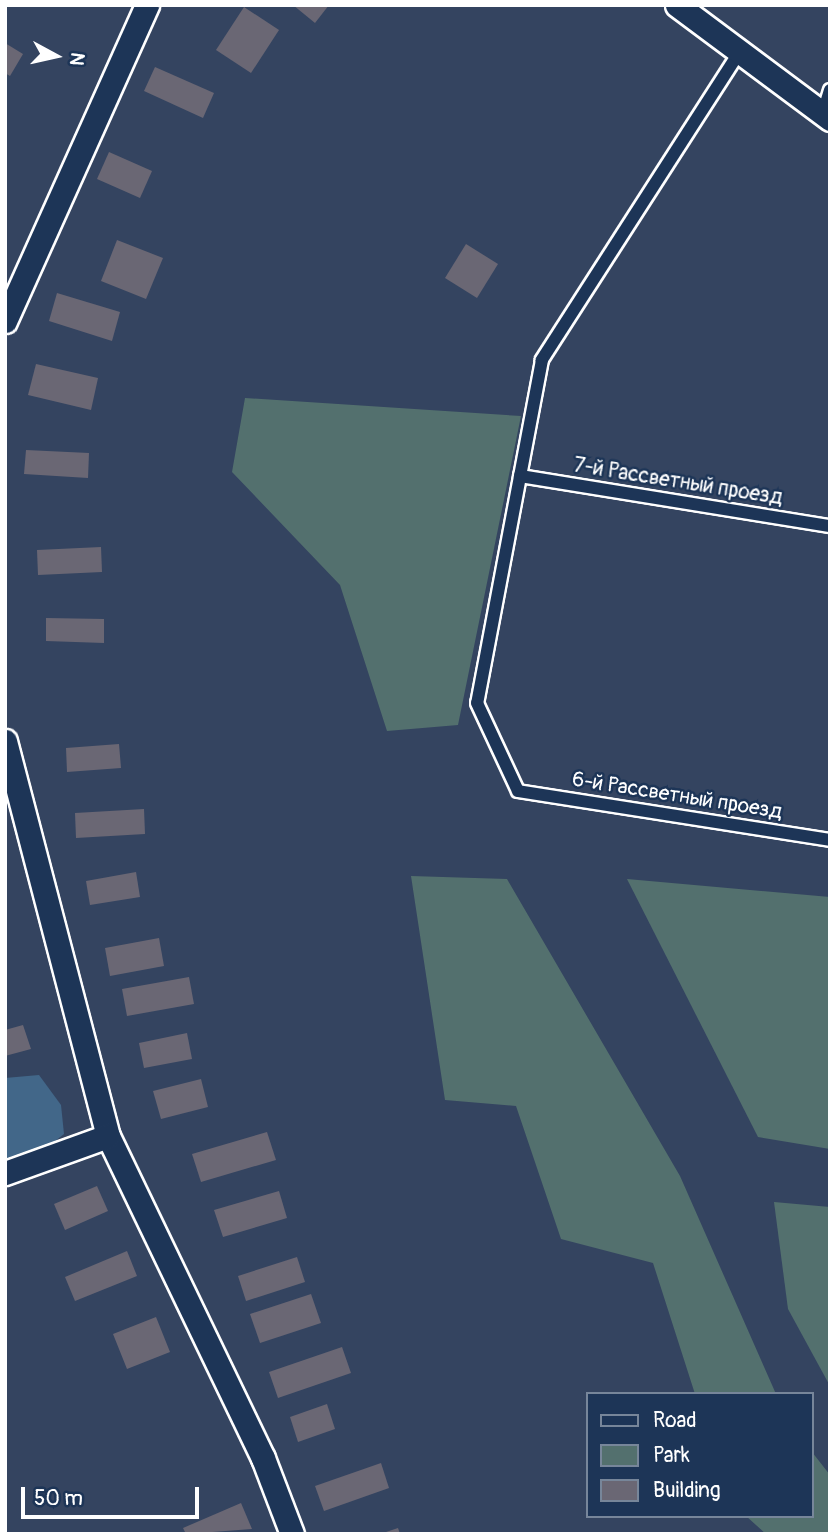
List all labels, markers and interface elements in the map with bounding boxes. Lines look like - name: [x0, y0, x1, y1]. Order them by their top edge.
- north arrow: [21, 21, 91, 91]
- text: N: [64, 51, 90, 67]
- street label: 7-й Рассветный проезд: [572, 453, 784, 511]
- street label: 6-й Рассветный проезд: [570, 767, 784, 825]
- legend: [586, 1392, 814, 1518]
- text: Road: [653, 1407, 697, 1434]
- text: Park: [653, 1442, 690, 1469]
- scale bar: [24, 1472, 203, 1516]
- text: Building: [653, 1477, 720, 1504]
- text: 50 m: [34, 1485, 83, 1512]

